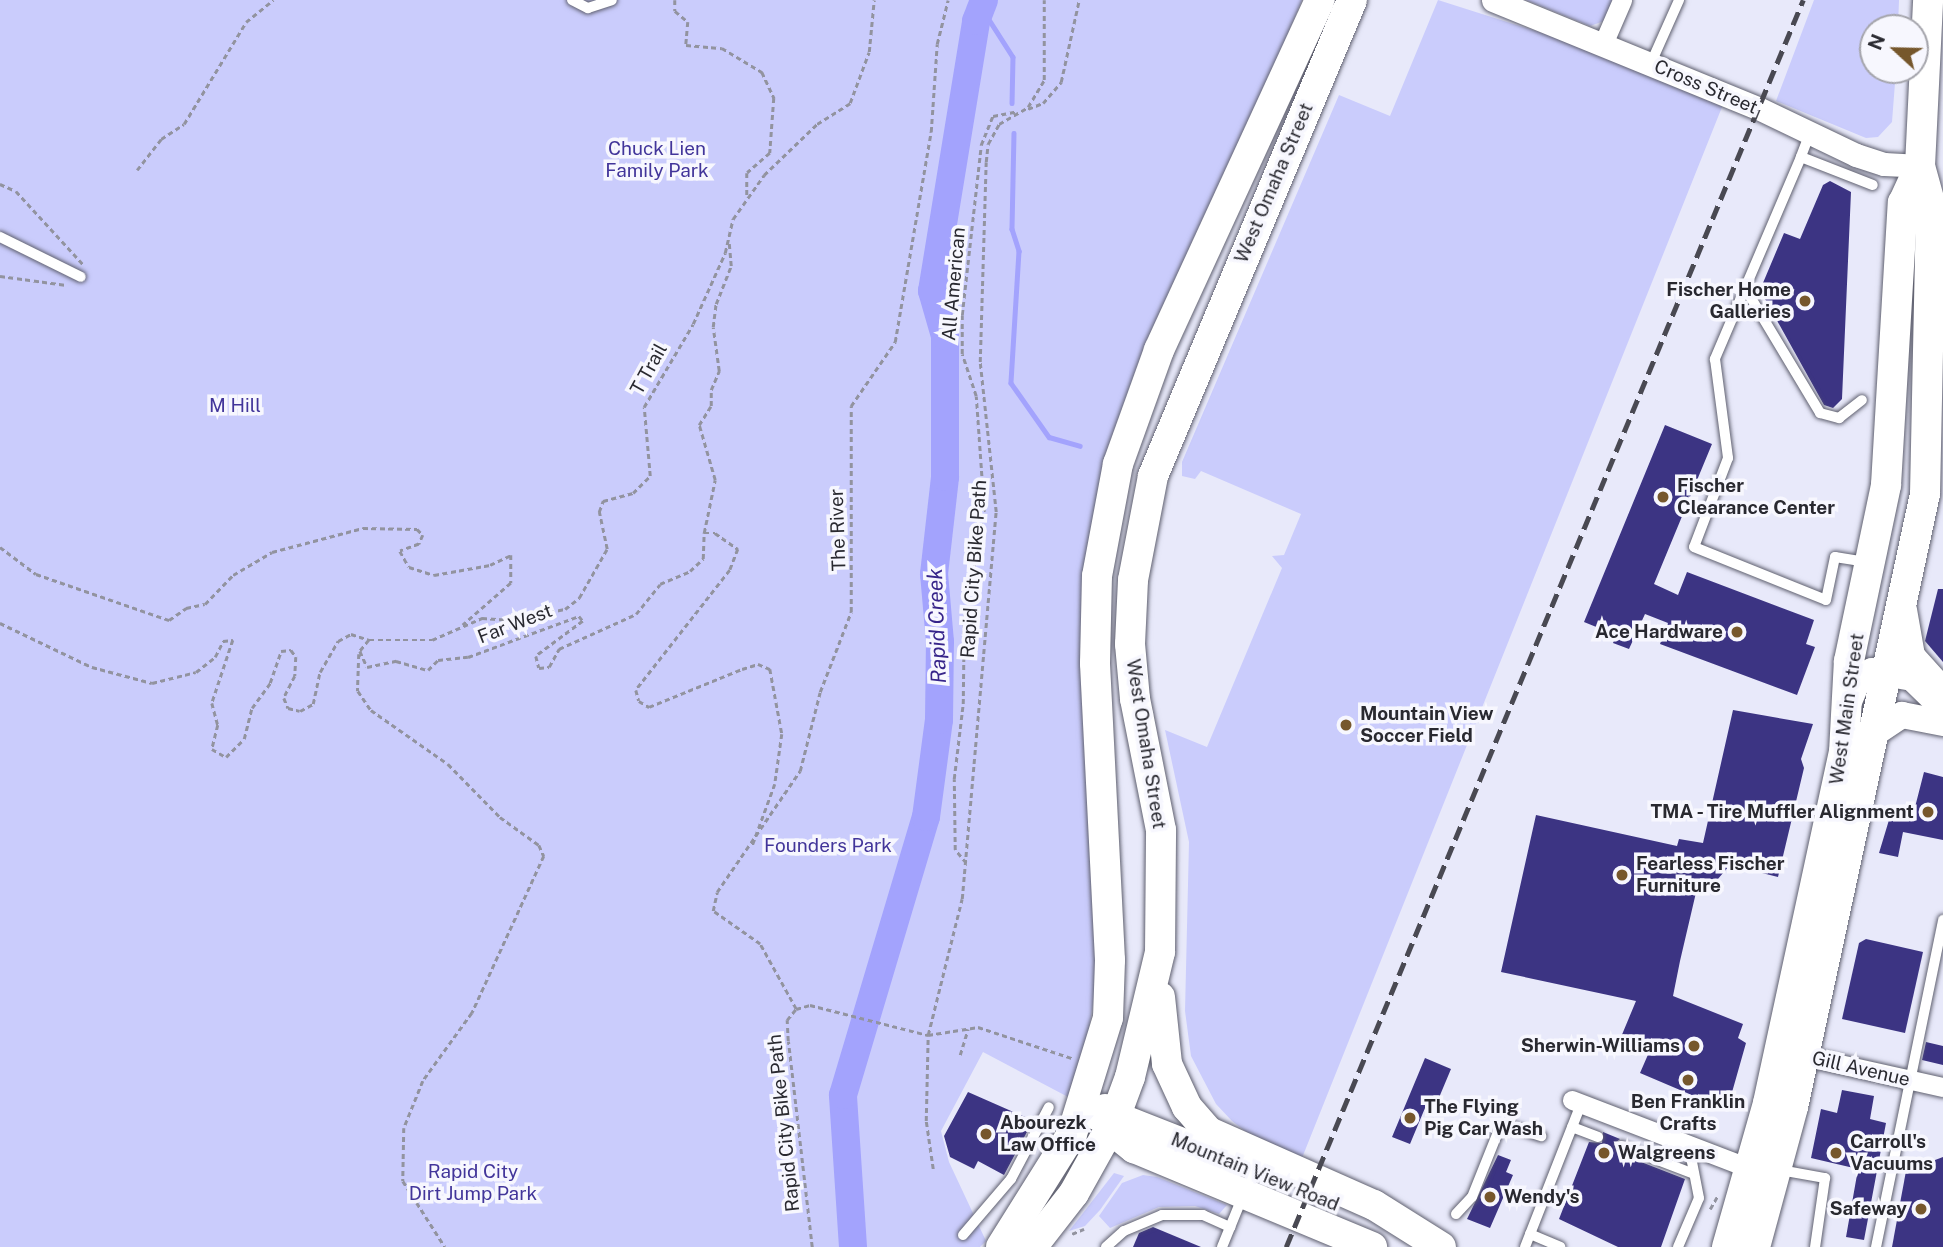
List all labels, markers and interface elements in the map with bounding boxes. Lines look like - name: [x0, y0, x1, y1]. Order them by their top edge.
- north arrow: [1859, 14, 1929, 84]
- text: N: [1863, 31, 1889, 53]
- street label: Cross Street: [1651, 55, 1761, 119]
- street label: West Omaha Street: [1230, 100, 1318, 266]
- park label: Chuck Lien Family Park: [605, 138, 709, 182]
- street label: All American: [938, 226, 970, 342]
- place label: Fischer Home Galleries: [1666, 279, 1791, 323]
- marker: Fischer Home Galleries: [1797, 293, 1813, 309]
- street label: T Trail: [626, 340, 672, 398]
- park label: M Hill: [209, 395, 261, 417]
- place label: Fischer Clearance Center: [1677, 475, 1835, 519]
- street label: Rapid City Bike Path: [956, 479, 992, 659]
- street label: The River: [825, 488, 851, 572]
- marker: Fischer Clearance Center: [1655, 489, 1671, 505]
- water label: Rapid Creek: [922, 568, 952, 684]
- street label: Far West: [474, 599, 556, 649]
- place label: Ace Hardware: [1595, 621, 1723, 643]
- marker: Ace Hardware: [1729, 624, 1745, 640]
- street label: West Main Street: [1825, 632, 1869, 786]
- street label: West Omaha Street: [1121, 657, 1171, 831]
- place label: Mountain View Soccer Field: [1360, 703, 1494, 747]
- marker: Mountain View Soccer Field: [1338, 717, 1354, 733]
- place label: TMA - Tire Muffler Alignment: [1648, 801, 1914, 823]
- marker: TMA - Tire Muffler Alignment: [1920, 804, 1936, 820]
- park label: Founders Park: [764, 835, 892, 857]
- place label: Fearless Fischer Furniture: [1636, 853, 1785, 897]
- marker: Fearless Fischer Furniture: [1614, 867, 1630, 883]
- street label: Rapid City Bike Path: [763, 1033, 805, 1213]
- place label: Sherwin-Williams: [1521, 1035, 1680, 1057]
- marker: Sherwin-Williams: [1686, 1038, 1702, 1054]
- street label: Gill Avenue: [1810, 1047, 1912, 1091]
- marker: Ben Franklin Crafts: [1680, 1072, 1696, 1088]
- place label: Ben Franklin Crafts: [1631, 1091, 1745, 1135]
- place label: The Flying Pig Car Wash: [1424, 1096, 1543, 1140]
- marker: The Flying Pig Car Wash: [1402, 1110, 1418, 1126]
- place label: Abourezk Law Office: [1000, 1112, 1096, 1156]
- marker: Abourezk Law Office: [978, 1126, 994, 1142]
- street label: Mountain View Road: [1167, 1128, 1343, 1216]
- place label: Carroll's Vacuums: [1850, 1131, 1933, 1175]
- place label: Walgreens: [1618, 1142, 1715, 1164]
- marker: Walgreens: [1596, 1145, 1612, 1161]
- marker: Carroll's Vacuums: [1828, 1145, 1844, 1161]
- park label: Rapid City Dirt Jump Park: [409, 1161, 537, 1205]
- place label: Wendy's: [1504, 1186, 1580, 1208]
- marker: Wendy's: [1482, 1189, 1498, 1205]
- place label: Safeway: [1829, 1198, 1907, 1220]
- marker: Safeway: [1913, 1201, 1929, 1217]

